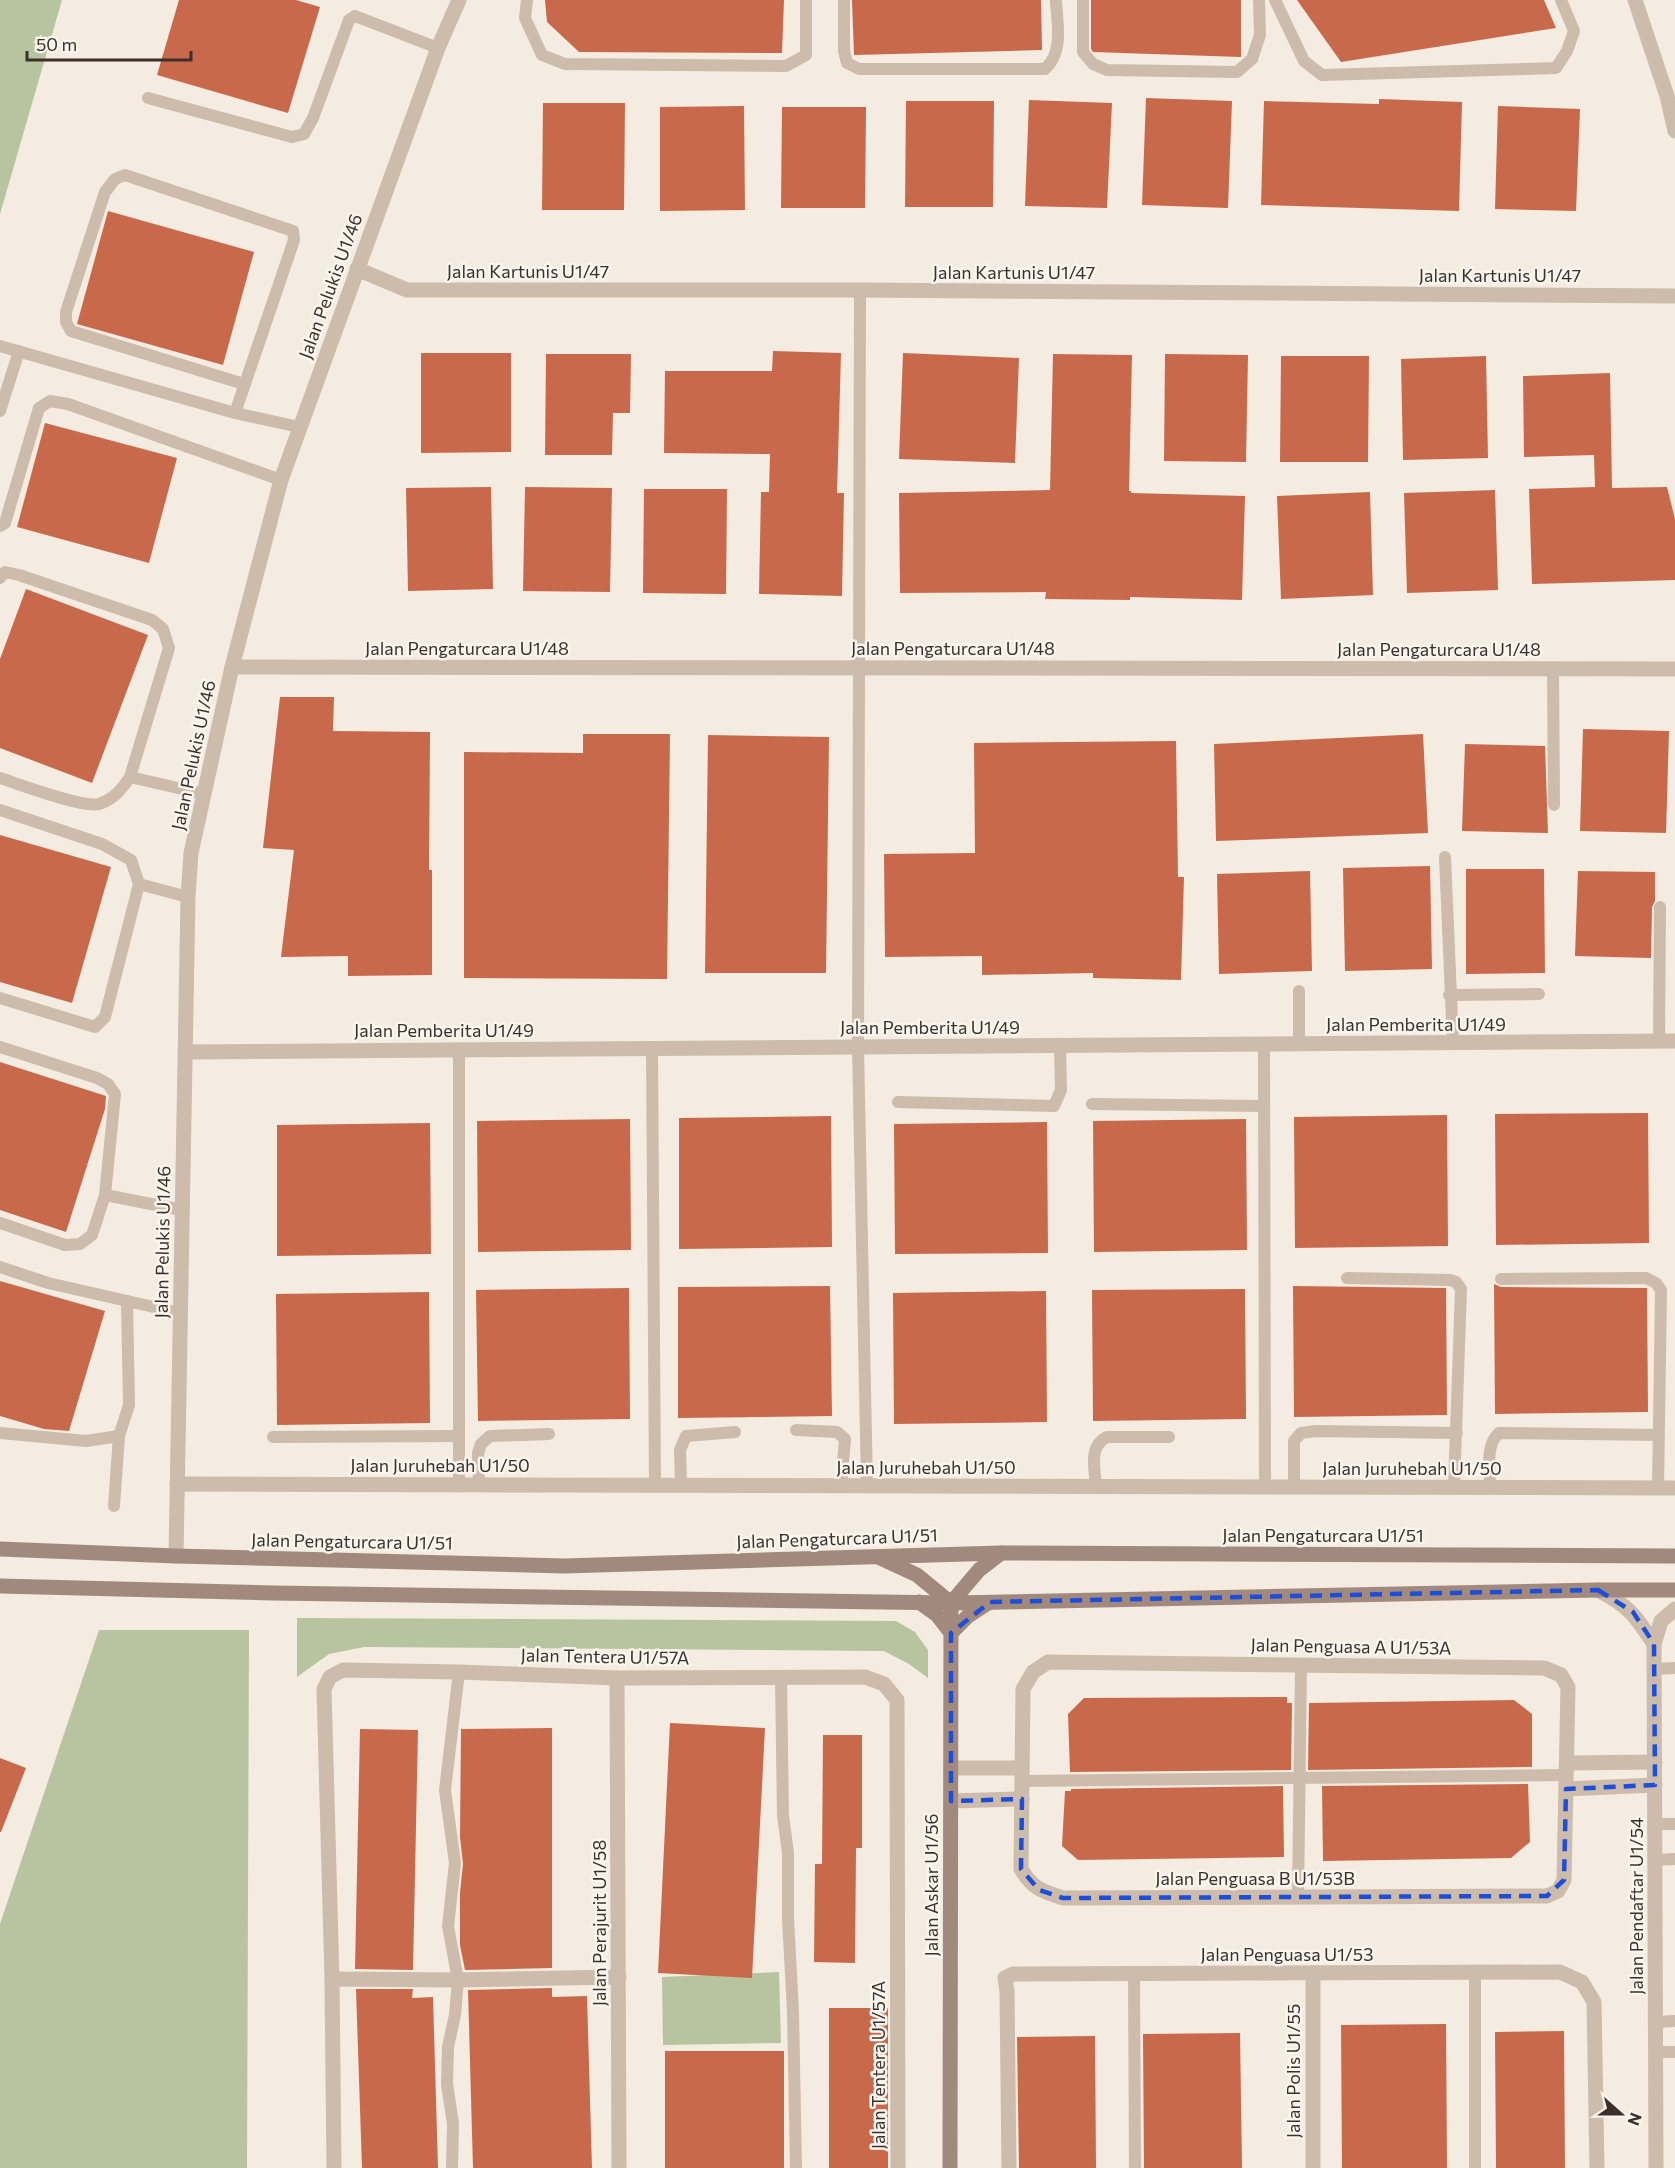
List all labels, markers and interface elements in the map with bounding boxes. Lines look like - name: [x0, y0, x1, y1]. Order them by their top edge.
- scale bar: [27, 24, 190, 62]
- text: 50 m: [36, 33, 77, 55]
- street label: Jalan Pelukis U1/46: [294, 210, 366, 362]
- street label: Jalan Kartunis U1/47: [447, 260, 609, 282]
- street label: Jalan Kartunis U1/47: [933, 261, 1095, 283]
- street label: Jalan Kartunis U1/47: [1419, 264, 1581, 286]
- street label: Jalan Pengaturcara U1/48: [365, 637, 569, 659]
- street label: Jalan Pengaturcara U1/48: [851, 637, 1055, 659]
- street label: Jalan Pengaturcara U1/48: [1337, 638, 1541, 660]
- street label: Jalan Pelukis U1/46: [166, 678, 220, 832]
- street label: Jalan Pemberita U1/49: [1326, 1013, 1506, 1035]
- street label: Jalan Pemberita U1/49: [840, 1016, 1020, 1038]
- street label: Jalan Pemberita U1/49: [354, 1019, 534, 1041]
- street label: Jalan Pelukis U1/46: [150, 1165, 174, 1319]
- street label: Jalan Juruhebah U1/50: [350, 1454, 530, 1476]
- street label: Jalan Juruhebah U1/50: [836, 1456, 1016, 1478]
- street label: Jalan Juruhebah U1/50: [1322, 1457, 1502, 1479]
- street label: Jalan Pengaturcara U1/51: [736, 1523, 938, 1553]
- street label: Jalan Pengaturcara U1/51: [1222, 1524, 1424, 1546]
- street label: Jalan Pengaturcara U1/51: [251, 1528, 453, 1554]
- street label: Jalan Penguasa A U1/53A: [1250, 1633, 1452, 1659]
- street label: Jalan Tentera U1/57A: [521, 1644, 689, 1668]
- street label: Jalan Askar U1/56: [920, 1814, 942, 1956]
- street label: Jalan Pendaftar U1/54: [1625, 1817, 1647, 1995]
- street label: Jalan Perajurit U1/58: [588, 1840, 610, 2006]
- street label: Jalan Penguasa B U1/53B: [1155, 1867, 1355, 1889]
- street label: Jalan Penguasa U1/53: [1201, 1943, 1373, 1965]
- street label: Jalan Tentera U1/57A: [867, 1981, 889, 2149]
- street label: Jalan Polis U1/55: [1282, 2004, 1304, 2138]
- north arrow: [1591, 2084, 1651, 2144]
- text: N: [1624, 2111, 1646, 2129]

